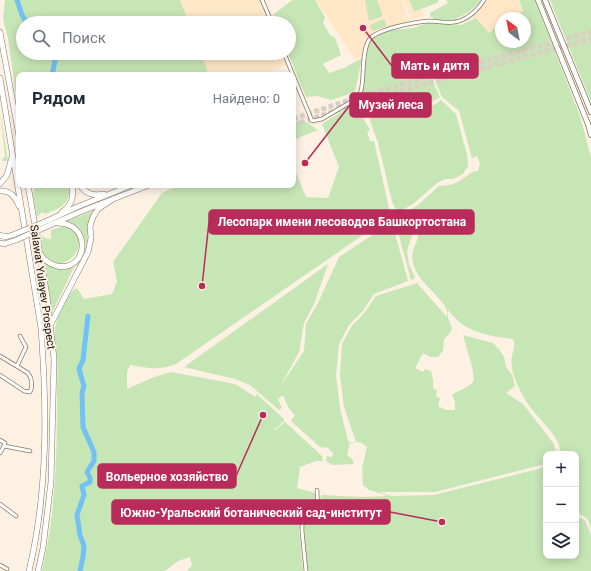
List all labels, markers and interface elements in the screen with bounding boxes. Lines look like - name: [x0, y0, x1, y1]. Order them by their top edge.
- north arrow: [495, 12, 531, 48]
- search box: [16, 16, 296, 60]
- icon: search: [30, 27, 52, 49]
- text: Поиск: [62, 29, 106, 47]
- callout: Мать и дитя: [392, 54, 478, 78]
- text: Мать и дитя: [400, 59, 470, 73]
- text: Рядом: [32, 88, 86, 108]
- text: Найдено: 0: [213, 91, 280, 106]
- callout: Музей леса: [350, 93, 431, 117]
- text: Музей леса: [359, 98, 424, 112]
- callout: Лесопарк имени лесоводов Башкортостана: [209, 210, 474, 234]
- text: Лесопарк имени лесоводов Башкортостана: [218, 215, 467, 229]
- street label: Salawat Yulayev Prospect: [27, 224, 58, 351]
- map controls: [543, 451, 579, 559]
- button: +: [543, 451, 579, 487]
- callout: Вольерное хозяйство: [98, 464, 236, 488]
- text: Вольерное хозяйство: [106, 470, 228, 484]
- button: −: [543, 487, 579, 523]
- callout: Южно-Уральский ботанический сад-институт: [112, 500, 390, 524]
- text: Южно-Уральский ботанический сад-институт: [120, 506, 382, 520]
- button: layers: [543, 523, 579, 559]

